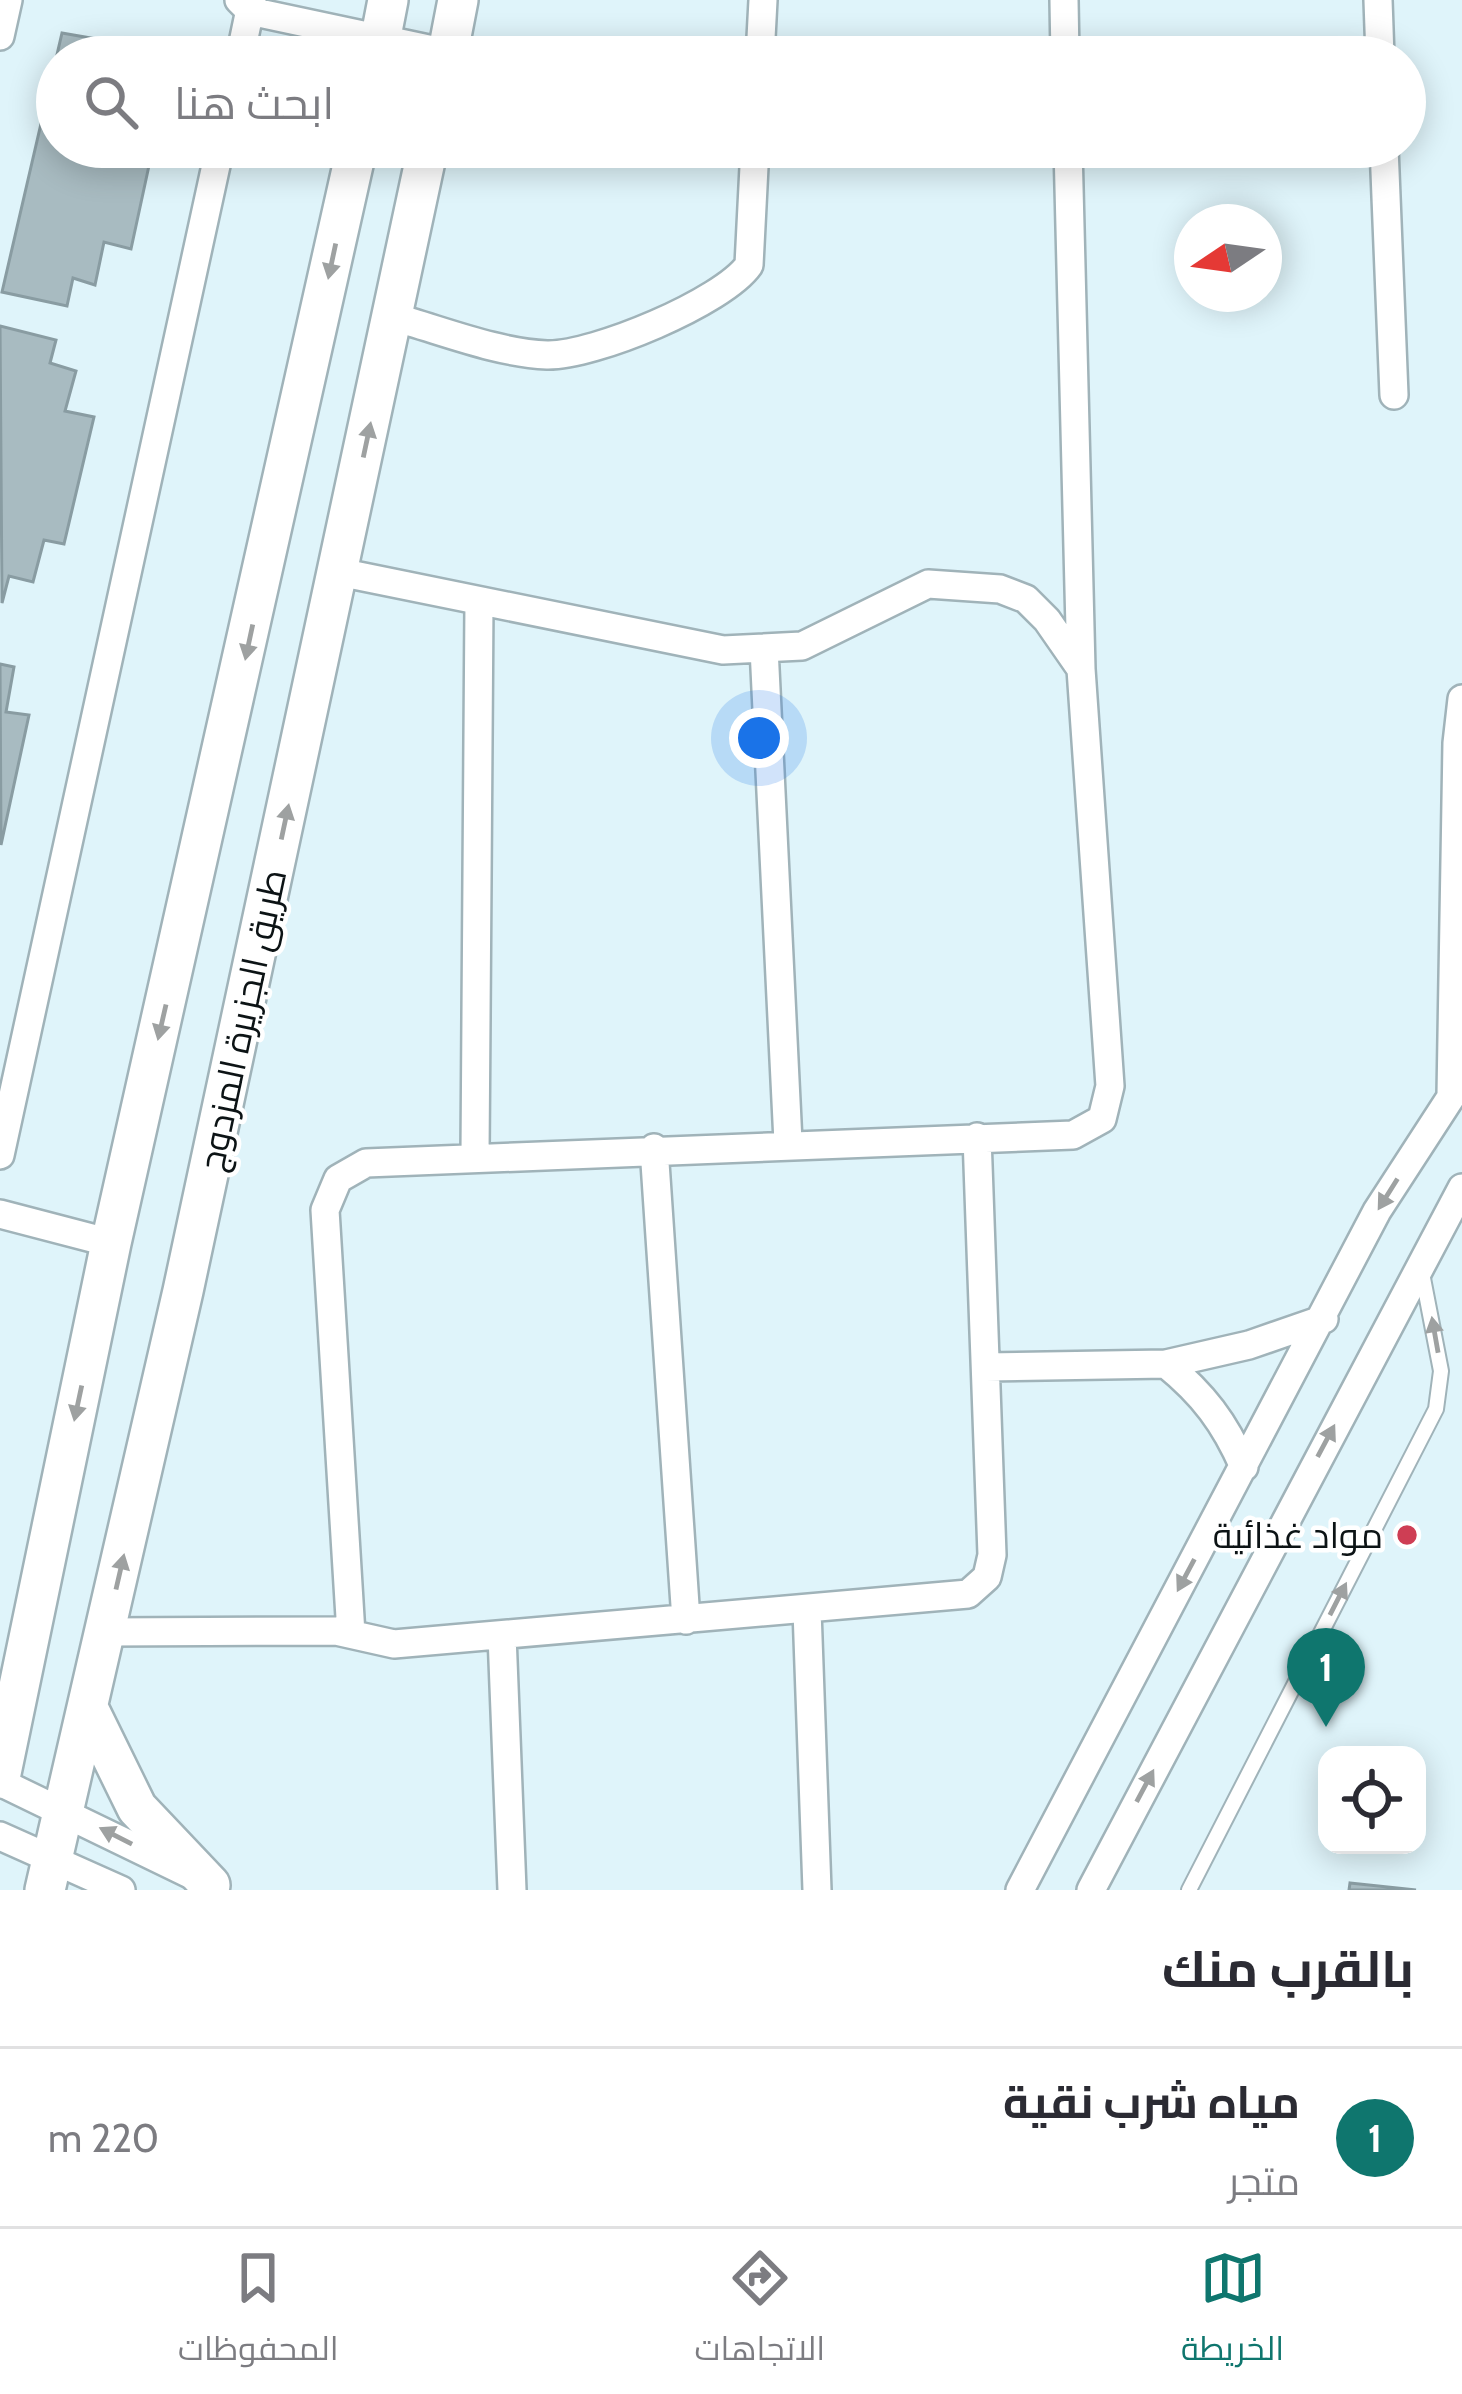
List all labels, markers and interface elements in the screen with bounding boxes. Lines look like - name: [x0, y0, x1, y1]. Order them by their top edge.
- search box: [36, 36, 1426, 168]
- icon: search: [78, 69, 144, 135]
- text: ابحث هنا: [174, 76, 334, 130]
- north arrow: [1174, 204, 1282, 312]
- one-way arrow: [322, 243, 341, 281]
- one-way arrow: [358, 421, 377, 459]
- one-way arrow: [238, 624, 257, 662]
- your location: [729, 708, 789, 768]
- one-way arrow: [277, 802, 296, 840]
- street label: طريق الجزيرة المزدوج: [189, 865, 298, 1176]
- one-way arrow: [152, 1004, 171, 1041]
- one-way arrow: [1378, 1177, 1400, 1210]
- one-way arrow: [1426, 1316, 1445, 1353]
- one-way arrow: [67, 1385, 86, 1423]
- one-way arrow: [1315, 1423, 1336, 1458]
- place label: مواد غذائية: [1213, 1513, 1383, 1557]
- marker: مواد غذائية: [1394, 1522, 1420, 1548]
- one-way arrow: [111, 1553, 130, 1590]
- one-way arrow: [1177, 1558, 1197, 1593]
- one-way arrow: [1328, 1582, 1348, 1616]
- pin: 1: [1287, 1628, 1365, 1727]
- map controls: [1318, 1746, 1426, 1854]
- button: locate: [1318, 1746, 1426, 1854]
- one-way arrow: [1135, 1769, 1155, 1804]
- one-way arrow: [99, 1827, 134, 1847]
- text: بالقرب منك: [1162, 1938, 1414, 2000]
- text: مياه شرب نقية: [1003, 2075, 1300, 2129]
- text: 220 m: [48, 2114, 159, 2162]
- text: 1: [1368, 2114, 1382, 2162]
- text: متجر: [1228, 2157, 1300, 2205]
- tab: المحفوظات: [178, 2245, 339, 2379]
- tab: الاتجاهات: [694, 2245, 825, 2379]
- tab: الخريطة: [1181, 2245, 1284, 2379]

